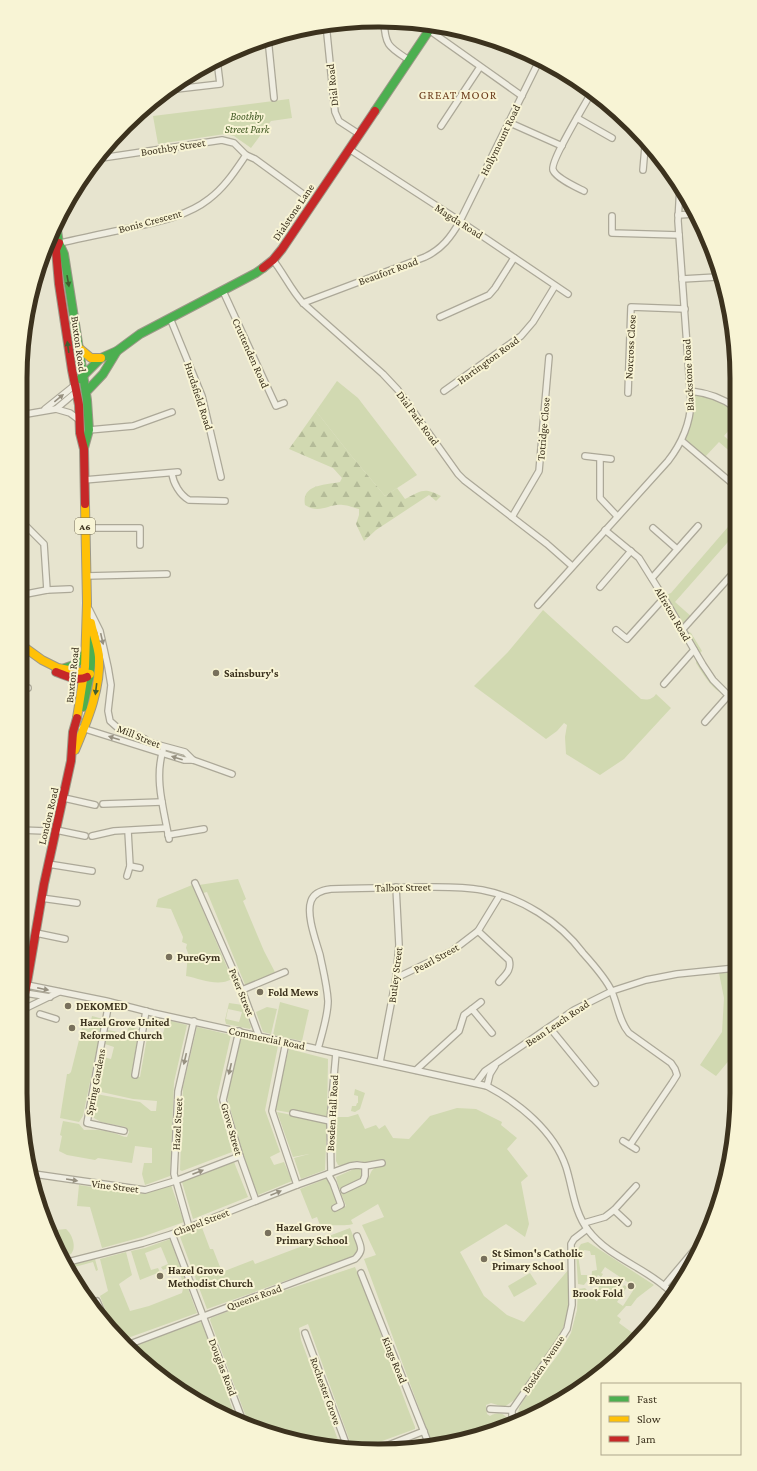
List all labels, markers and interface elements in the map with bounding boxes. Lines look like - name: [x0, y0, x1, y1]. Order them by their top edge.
- street label: Dial Road: [324, 63, 340, 107]
- district label: GREAT MOOR: [419, 88, 497, 102]
- street label: Hollymount Road: [478, 102, 523, 178]
- park label: Boothby Street Park: [225, 110, 271, 135]
- street label: Boothby Street: [140, 136, 207, 159]
- street label: Dialstone Lane: [270, 181, 316, 243]
- street label: Magda Road: [432, 201, 485, 242]
- street label: Bonis Crescent: [117, 207, 183, 235]
- street label: Beaufort Road: [357, 255, 420, 287]
- one-way arrow: [65, 275, 71, 287]
- street label: Norcross Close: [622, 314, 638, 380]
- street label: Buxton Road: [69, 315, 89, 373]
- street label: Cruttenden Road: [230, 316, 272, 390]
- street label: Hartington Road: [455, 333, 522, 387]
- street label: Blackstone Road: [680, 338, 696, 411]
- one-way arrow: [65, 341, 71, 353]
- street label: Hurdsfield Road: [182, 361, 216, 432]
- street label: Dial Park Road: [394, 389, 442, 448]
- one-way arrow: [54, 394, 65, 402]
- street label: Totridge Close: [534, 397, 553, 461]
- road number: A6: [75, 518, 95, 534]
- street label: Alfreton Road: [653, 585, 693, 643]
- one-way arrow: [99, 633, 105, 645]
- street label: Buxton Road: [63, 646, 81, 704]
- place label: Sainsbury's: [224, 667, 279, 679]
- marker: Sainsbury's: [211, 668, 221, 678]
- one-way arrow: [93, 683, 99, 695]
- street label: Mill Street: [116, 722, 163, 750]
- one-way arrow: [108, 735, 120, 741]
- one-way arrow: [171, 755, 183, 761]
- street label: London Road: [36, 786, 60, 846]
- street label: Talbot Street: [375, 881, 432, 893]
- street label: Pearl Street: [411, 941, 461, 975]
- street label: Butley Street: [386, 946, 405, 1004]
- place label: PureGym: [177, 951, 221, 963]
- marker: PureGym: [164, 952, 174, 962]
- street label: Peter Street: [227, 966, 257, 1018]
- one-way arrow: [37, 986, 49, 992]
- place label: Fold Mews: [268, 986, 319, 998]
- marker: Fold Mews: [255, 987, 265, 997]
- street label: Bean Leach Road: [523, 997, 591, 1049]
- place label: DEKOMED: [76, 1000, 128, 1012]
- marker: DEKOMED: [63, 1001, 73, 1011]
- place label: Hazel Grove United Reformed Church: [80, 1016, 170, 1041]
- marker: Hazel Grove United Reformed Church: [67, 1023, 77, 1033]
- street label: Commercial Road: [228, 1024, 307, 1052]
- street label: Spring Gardens: [83, 1048, 108, 1117]
- one-way arrow: [181, 1053, 187, 1065]
- one-way arrow: [226, 1063, 232, 1076]
- street label: Bosden Hall Road: [324, 1074, 340, 1152]
- street label: Hazel Street: [170, 1097, 184, 1151]
- street label: Grove Street: [219, 1102, 245, 1157]
- one-way arrow: [193, 1168, 205, 1174]
- one-way arrow: [66, 1177, 78, 1183]
- street label: Vine Street: [91, 1177, 140, 1195]
- one-way arrow: [271, 1190, 283, 1196]
- street label: Chapel Street: [171, 1206, 231, 1239]
- place label: Hazel Grove Primary School: [276, 1221, 348, 1246]
- marker: Hazel Grove Primary School: [263, 1228, 273, 1238]
- place label: St Simon's Catholic Primary School: [492, 1247, 583, 1272]
- marker: St Simon's Catholic Primary School: [479, 1254, 489, 1264]
- place label: Hazel Grove Methodist Church: [168, 1264, 254, 1289]
- marker: Hazel Grove Methodist Church: [155, 1271, 165, 1281]
- place label: Penney Brook Fold: [573, 1274, 624, 1299]
- street label: Queens Road: [225, 1281, 283, 1312]
- marker: Penney Brook Fold: [626, 1281, 636, 1291]
- street label: Bosden Avenue: [519, 1333, 567, 1395]
- street label: Kings Road: [379, 1335, 410, 1386]
- street label: Douglas Road: [206, 1337, 240, 1398]
- street label: Rochester Grove: [308, 1355, 344, 1427]
- legend: [601, 1383, 741, 1455]
- text: Fast: [637, 1392, 658, 1406]
- text: Slow: [637, 1412, 661, 1426]
- text: Jam: [636, 1432, 656, 1446]

